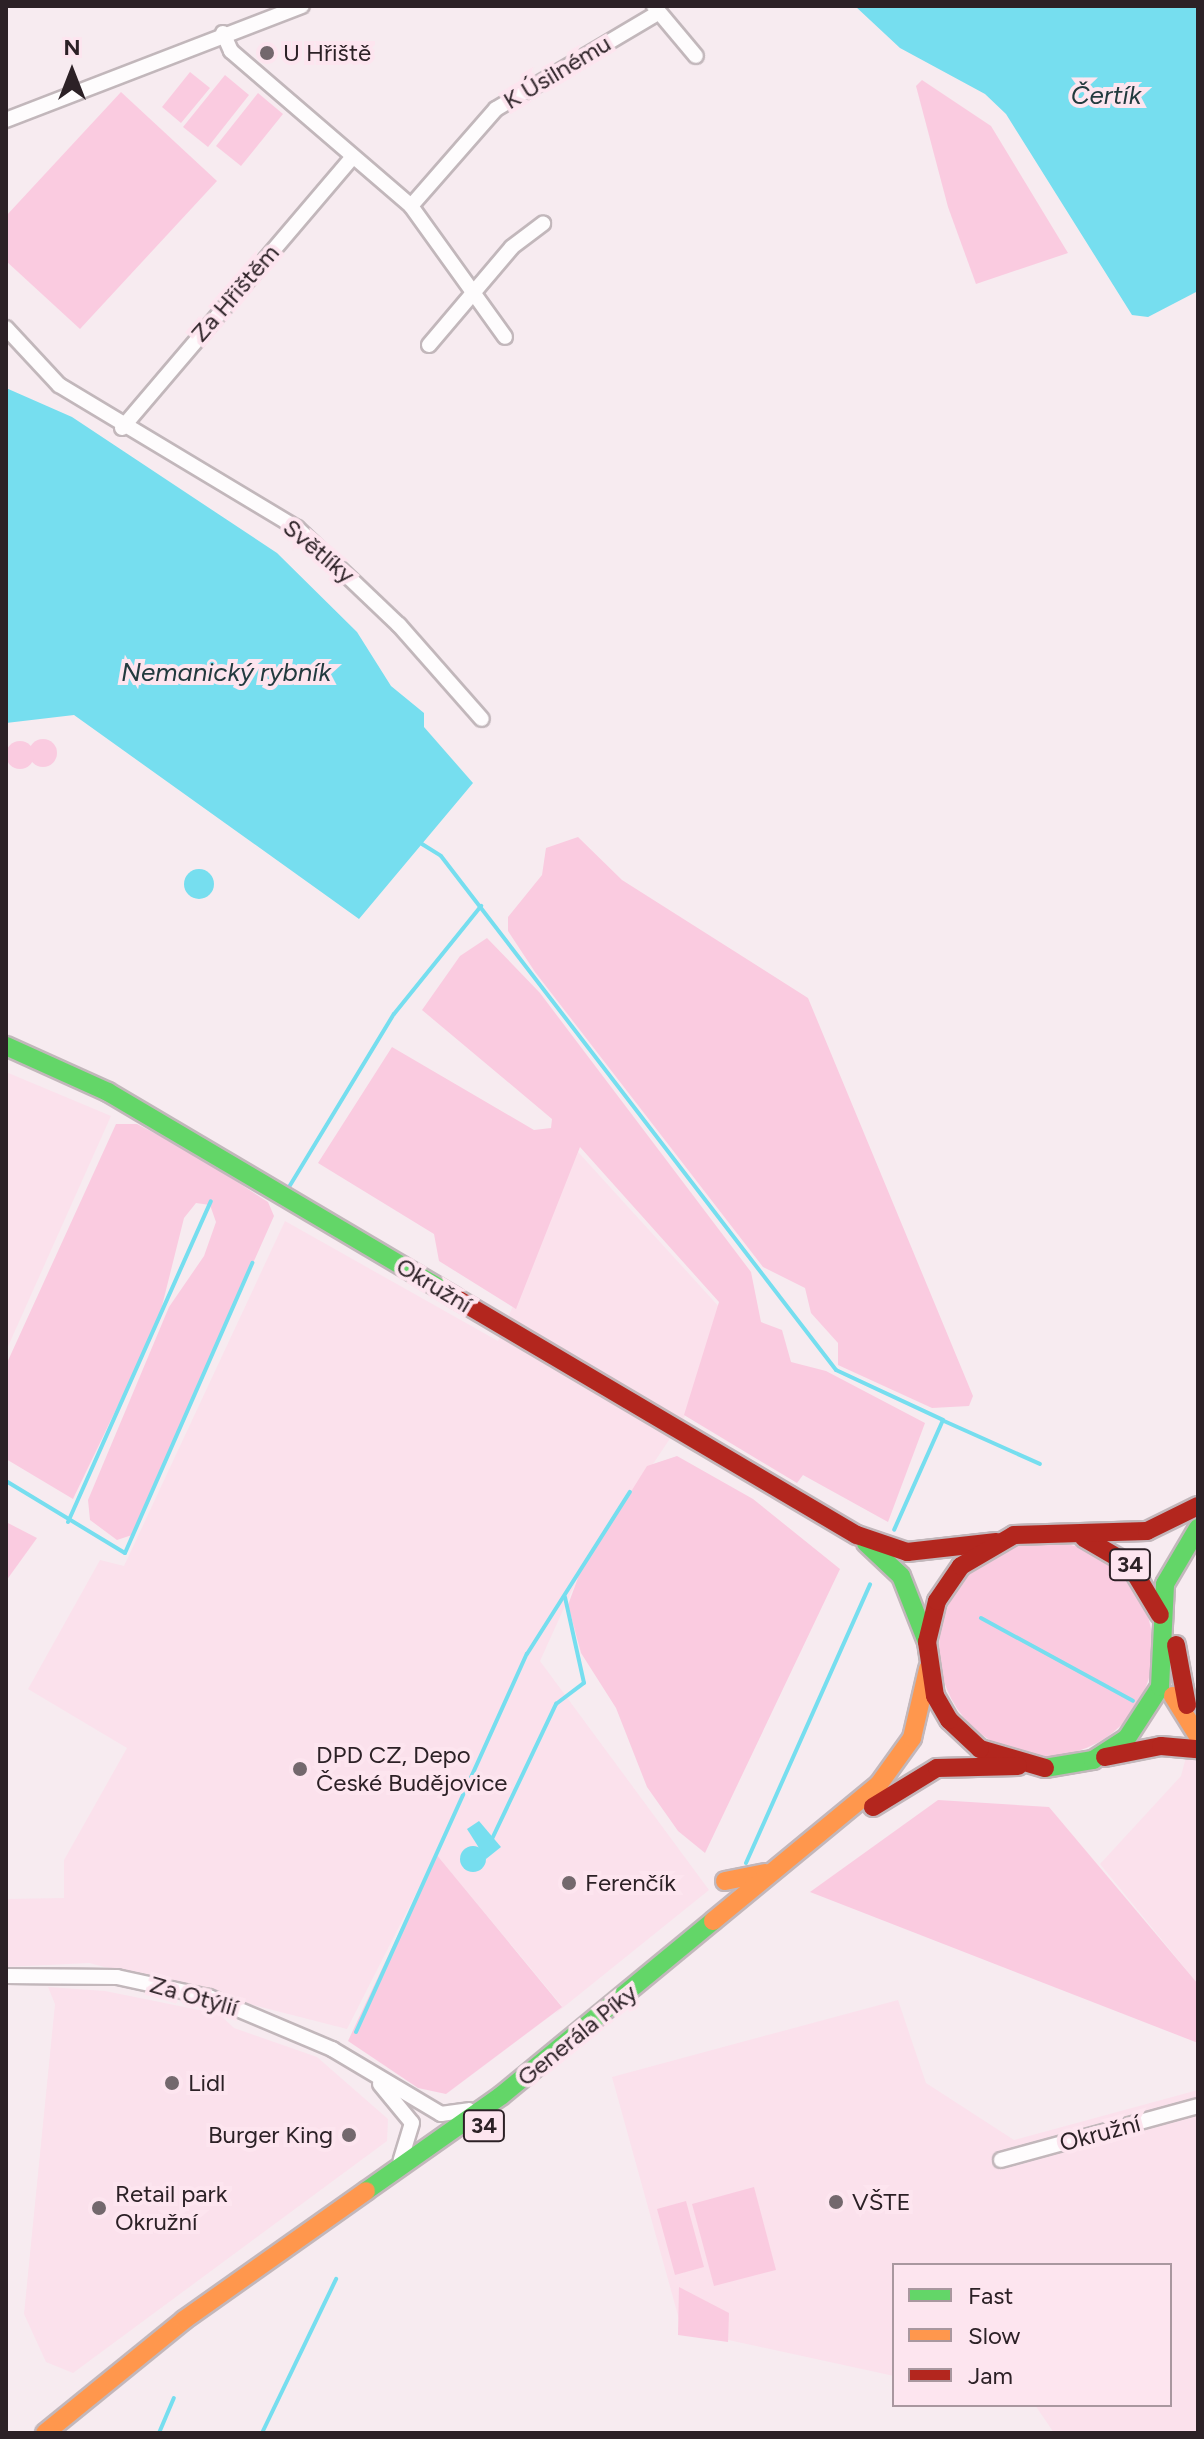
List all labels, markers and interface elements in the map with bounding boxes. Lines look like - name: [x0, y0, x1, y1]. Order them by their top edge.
- street label: K Úsilnému: [498, 29, 616, 115]
- north arrow: [32, 32, 112, 112]
- text: N: [63, 34, 81, 61]
- place label: U Hřiště: [283, 39, 371, 67]
- marker: U Hřiště: [258, 44, 276, 62]
- water label: Čertík: [1071, 80, 1141, 112]
- street label: Za Hřištěm: [185, 239, 285, 347]
- street label: Světlíky: [277, 513, 361, 589]
- water label: Nemanický rybník: [121, 657, 331, 689]
- street label: Okružní: [391, 1251, 477, 1319]
- road number: 34: [1108, 1547, 1152, 1583]
- place label: DPD CZ, Depo České Budějovice: [316, 1741, 507, 1797]
- marker: DPD CZ, Depo České Budějovice: [291, 1760, 309, 1778]
- place label: Ferenčík: [585, 1869, 676, 1897]
- marker: Ferenčík: [560, 1874, 578, 1892]
- street label: Za Otýlií: [147, 1970, 241, 2022]
- street label: Generála Píky: [511, 1978, 643, 2092]
- place label: Lidl: [188, 2069, 225, 2097]
- marker: Lidl: [163, 2074, 181, 2092]
- road number: 34: [462, 2108, 506, 2144]
- street label: Okružní: [1056, 2108, 1144, 2158]
- place label: Burger King: [208, 2121, 333, 2149]
- marker: Burger King: [340, 2126, 358, 2144]
- place label: Retail park Okružní: [115, 2180, 227, 2236]
- place label: VŠTE: [852, 2188, 911, 2216]
- marker: VŠTE: [827, 2193, 845, 2211]
- marker: Retail park Okružní: [90, 2199, 108, 2217]
- legend: [892, 2263, 1172, 2407]
- text: Fast: [968, 2281, 1013, 2310]
- text: Slow: [968, 2321, 1020, 2350]
- text: Jam: [968, 2361, 1013, 2390]

